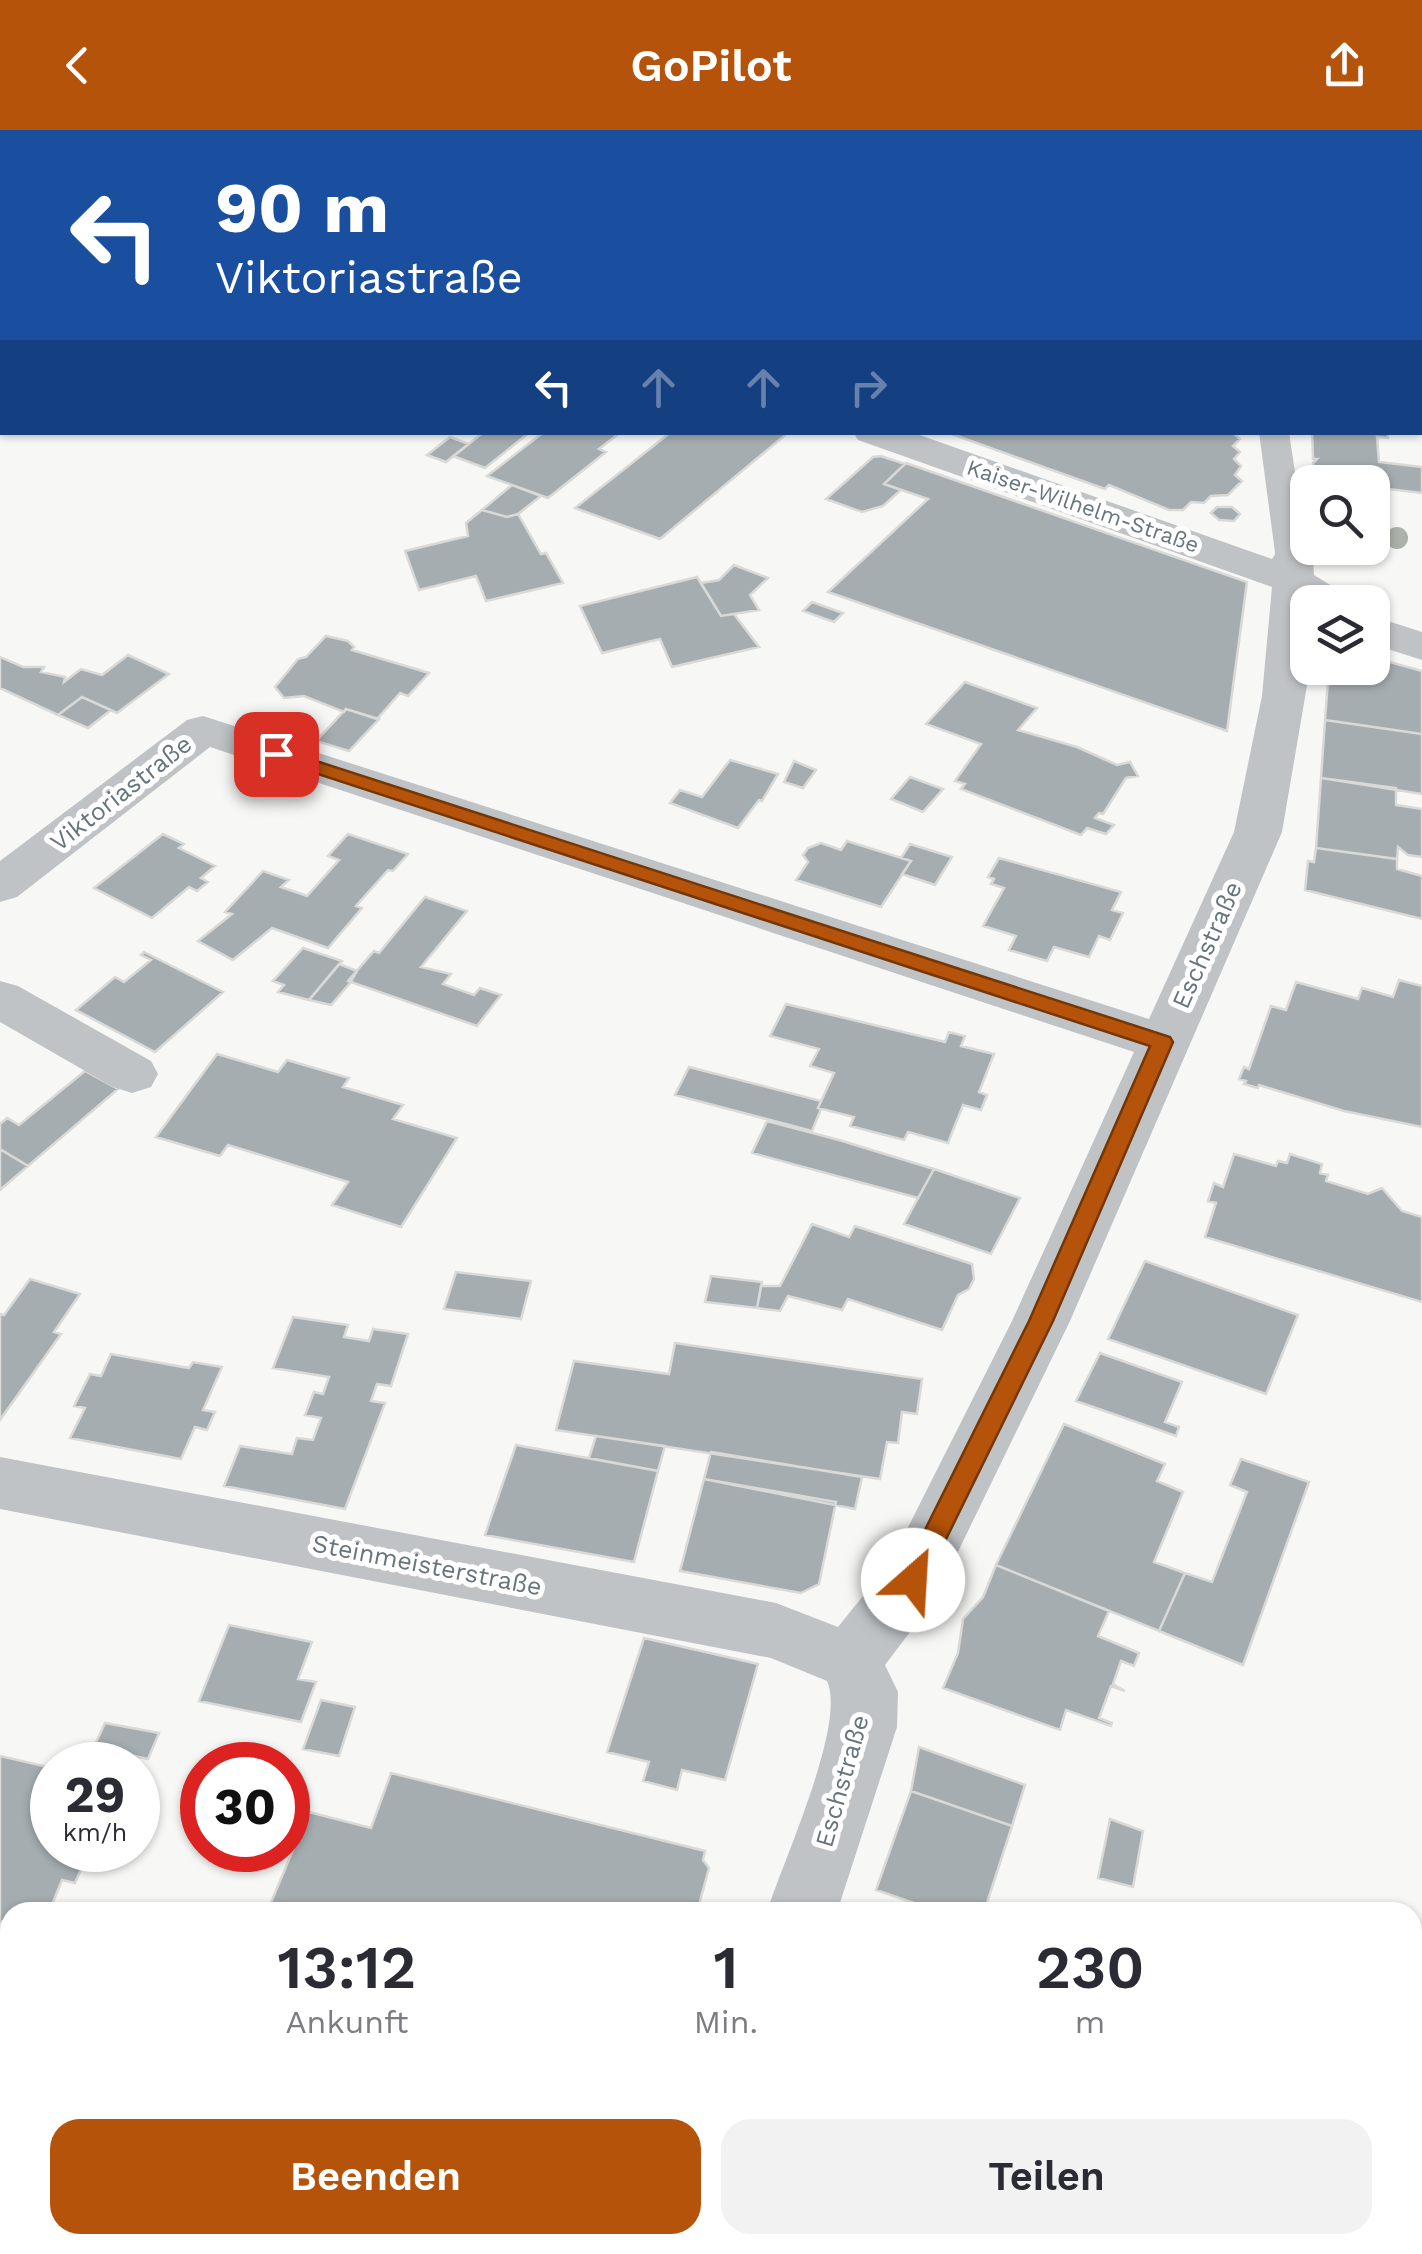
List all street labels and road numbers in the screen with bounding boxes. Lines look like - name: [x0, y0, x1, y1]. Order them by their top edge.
- street label: Kaiser-Wilhelm-Straße: [964, 455, 1202, 557]
- street label: Viktoriastraße: [45, 729, 197, 857]
- street label: Eschstraße: [1166, 877, 1248, 1013]
- street label: Steinmeisterstraße: [310, 1529, 544, 1601]
- street label: Eschstraße: [809, 1712, 875, 1850]

